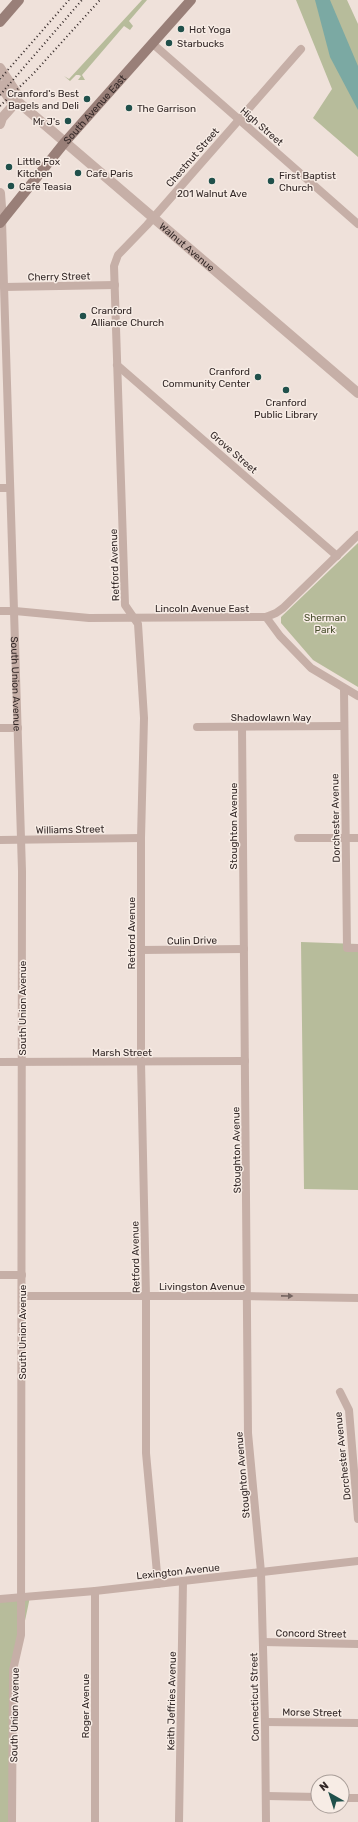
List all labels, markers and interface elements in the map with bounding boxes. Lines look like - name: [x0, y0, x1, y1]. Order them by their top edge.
- marker: Hot Yoga: [176, 24, 186, 34]
- place label: Hot Yoga: [189, 24, 231, 36]
- marker: Starbucks: [164, 38, 174, 48]
- place label: Starbucks: [177, 38, 224, 50]
- street label: South Avenue East: [61, 73, 129, 147]
- place label: Cranford's Best Bagels and Deli: [7, 88, 79, 112]
- marker: Cranford's Best Bagels and Deli: [82, 94, 92, 104]
- marker: The Garrison: [124, 103, 134, 113]
- place label: The Garrison: [137, 103, 196, 115]
- street label: High Street: [237, 105, 285, 149]
- place label: Mr J's: [33, 116, 60, 128]
- marker: Mr J's: [63, 116, 73, 126]
- street label: Chestnut Street: [164, 125, 222, 190]
- place label: Little Fox Kitchen: [17, 156, 61, 180]
- marker: Little Fox Kitchen: [4, 162, 14, 172]
- marker: Cafe Paris: [73, 168, 83, 178]
- place label: Cafe Paris: [86, 168, 133, 180]
- place label: First Baptist Church: [279, 170, 336, 194]
- marker: 201 Walnut Ave: [207, 176, 217, 186]
- marker: First Baptist Church: [266, 176, 276, 186]
- marker: Cafe Teasia: [6, 181, 16, 191]
- place label: Cafe Teasia: [19, 181, 72, 193]
- place label: 201 Walnut Ave: [177, 188, 247, 200]
- street label: Walnut Avenue: [156, 220, 217, 275]
- street label: Cherry Street: [28, 270, 90, 284]
- place label: Cranford Alliance Church: [91, 305, 164, 329]
- marker: Cranford Alliance Church: [78, 311, 88, 321]
- place label: Cranford Community Center: [162, 366, 250, 390]
- marker: Cranford Community Center: [253, 372, 263, 382]
- marker: Cranford Public Library: [281, 385, 291, 395]
- place label: Cranford Public Library: [254, 397, 318, 421]
- street label: Grove Street: [207, 429, 259, 476]
- street label: Retford Avenue: [108, 528, 122, 601]
- street label: Lincoln Avenue East: [155, 603, 249, 615]
- park label: Sherman Park: [304, 612, 346, 636]
- street label: South Union Avenue: [8, 636, 23, 732]
- street label: Shadowlawn Way: [231, 712, 312, 724]
- street label: Dorchester Avenue: [329, 773, 343, 863]
- street label: Stoughton Avenue: [228, 782, 240, 869]
- street label: Williams Street: [36, 823, 104, 837]
- street label: Retford Avenue: [126, 896, 138, 969]
- street label: Culin Drive: [167, 935, 218, 947]
- street label: South Union Avenue: [17, 960, 29, 1055]
- street label: Marsh Street: [92, 1047, 152, 1059]
- street label: Stoughton Avenue: [230, 1106, 244, 1193]
- street label: Retford Avenue: [129, 1220, 143, 1293]
- street label: Livingston Avenue: [159, 1281, 245, 1293]
- street label: South Union Avenue: [17, 1284, 29, 1379]
- one-way arrow: [281, 1293, 294, 1299]
- street label: Dorchester Avenue: [332, 1411, 354, 1501]
- street label: Stoughton Avenue: [233, 1431, 253, 1519]
- street label: Lexington Avenue: [136, 1562, 221, 1582]
- street label: Concord Street: [276, 1627, 347, 1641]
- street label: Keith Jeffries Avenue: [165, 1651, 179, 1751]
- street label: Connecticut Street: [248, 1652, 262, 1741]
- street label: South Union Avenue: [8, 1667, 22, 1763]
- street label: Roger Avenue: [80, 1673, 92, 1738]
- street label: Morse Street: [282, 1706, 342, 1720]
- north arrow: [310, 1774, 350, 1814]
- text: N: [317, 1779, 331, 1794]

